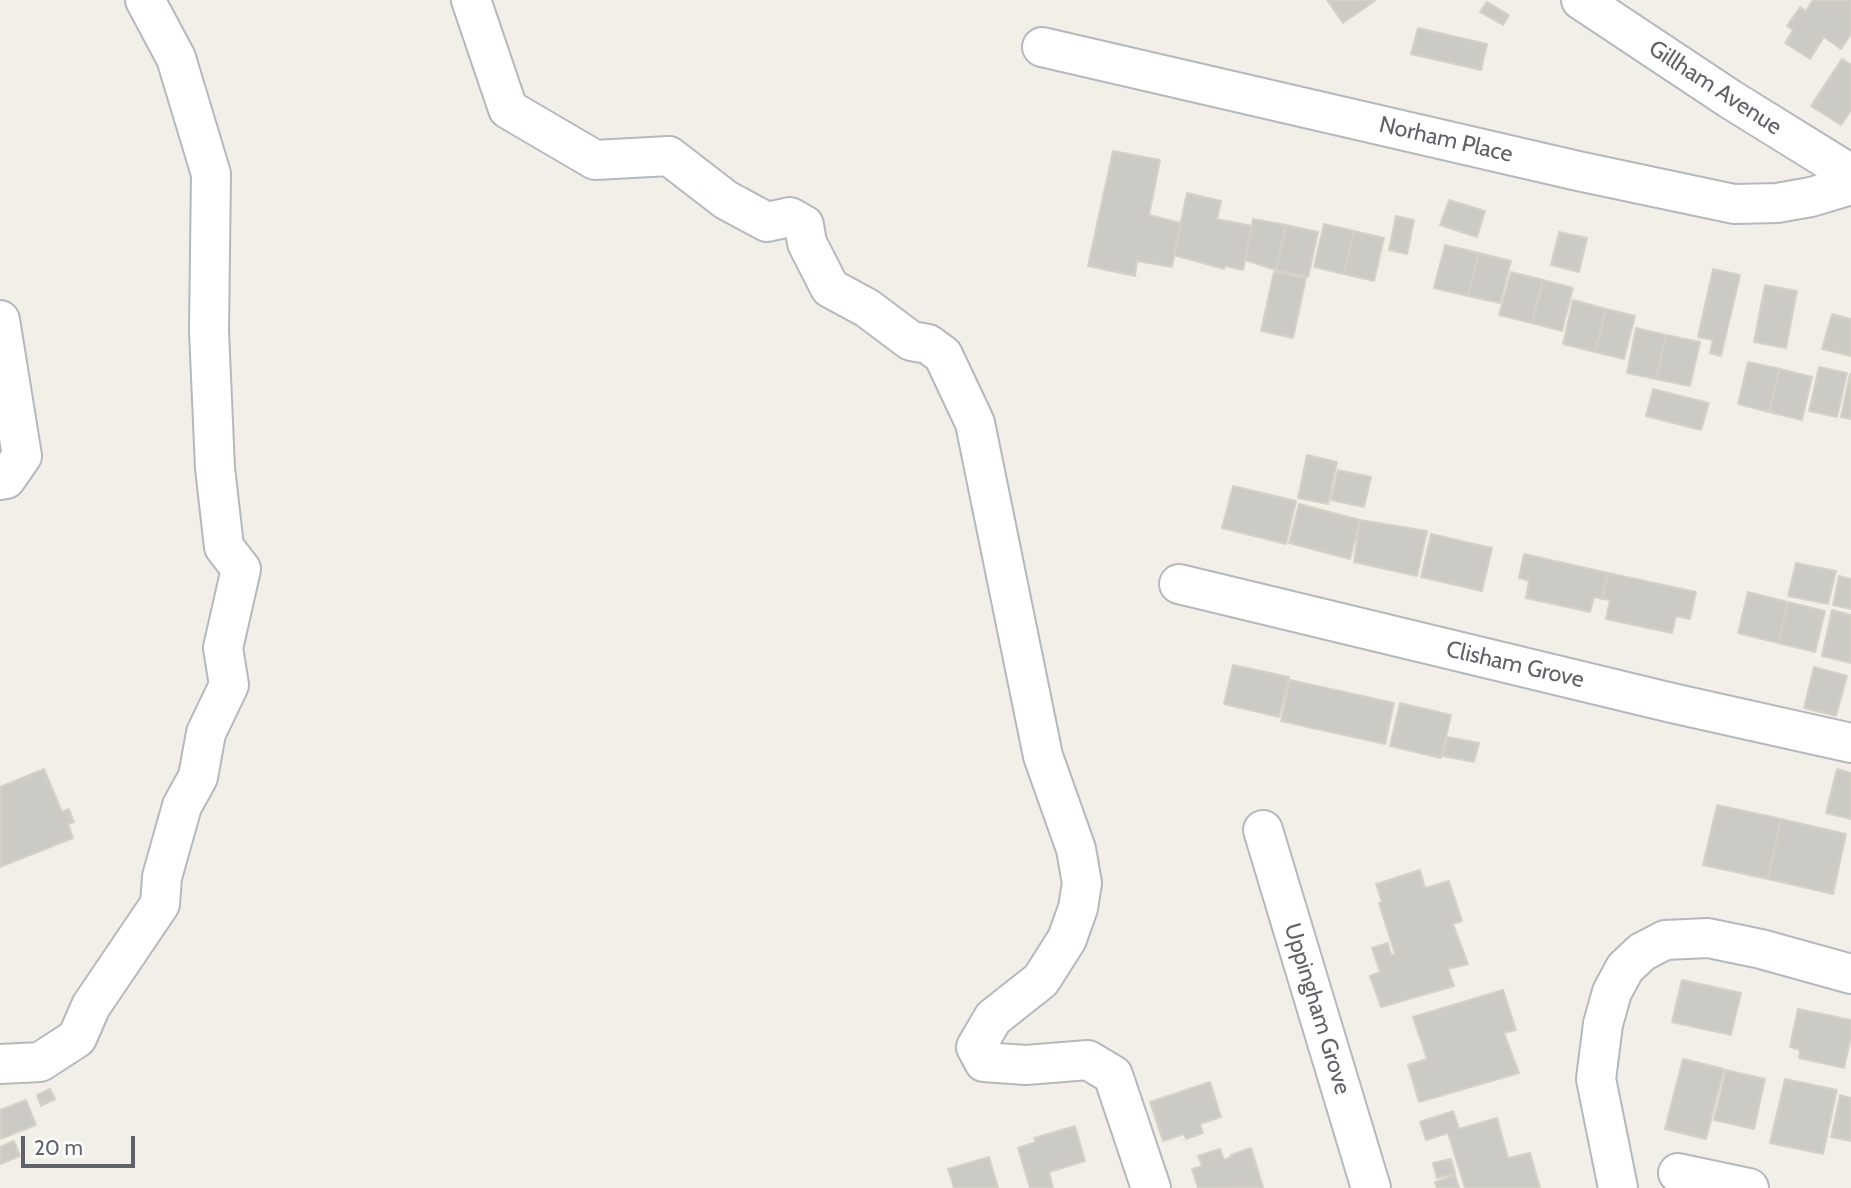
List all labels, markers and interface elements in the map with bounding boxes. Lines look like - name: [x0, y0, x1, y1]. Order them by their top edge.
- street label: Gillham Avenue: [1643, 35, 1787, 141]
- street label: Norham Place: [1377, 111, 1515, 169]
- street label: Clisham Grove: [1443, 636, 1587, 694]
- street label: Uppingham Grove: [1278, 920, 1356, 1098]
- scale bar: [24, 1122, 138, 1166]
- text: 20 m: [34, 1135, 83, 1160]

